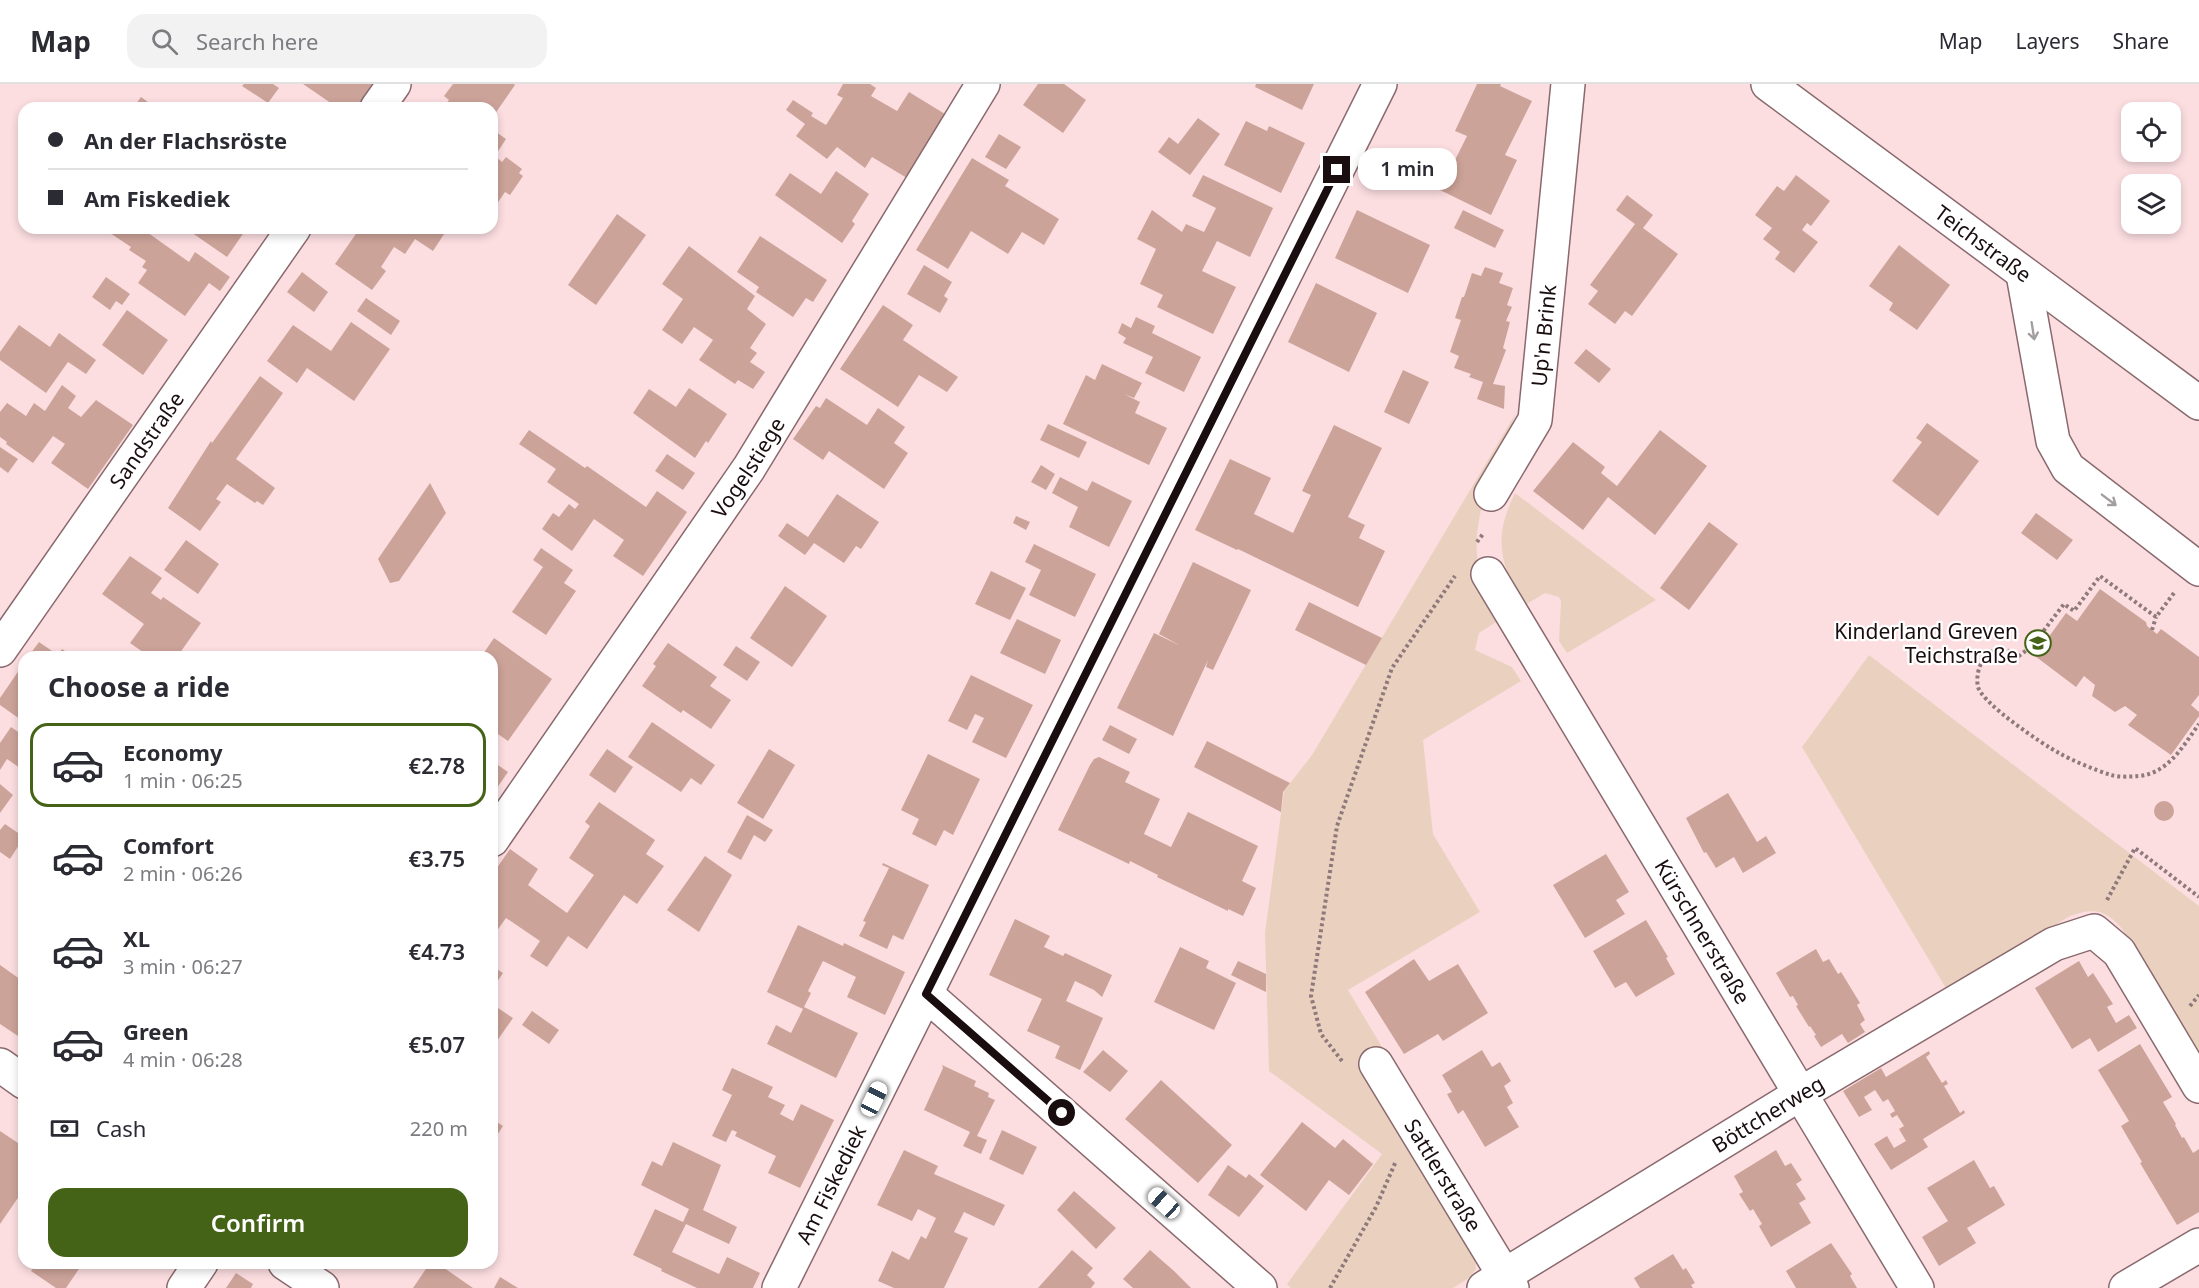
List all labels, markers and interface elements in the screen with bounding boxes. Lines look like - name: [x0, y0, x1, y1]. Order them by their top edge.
- search box: [127, 14, 547, 68]
- text: Map: [30, 22, 91, 60]
- icon: search: [148, 25, 181, 58]
- text: Search here: [196, 26, 318, 56]
- text: Map: [1939, 27, 1983, 55]
- text: Layers: [2016, 27, 2080, 55]
- text: Share: [2113, 27, 2169, 55]
- map controls: [2121, 102, 2181, 234]
- button: locate: [2121, 102, 2181, 162]
- text: An der Flachsröste: [84, 125, 287, 155]
- callout: 1 min: [1358, 149, 1457, 191]
- text: 1 min: [1380, 155, 1435, 182]
- route end: [1323, 156, 1350, 183]
- button: layers: [2121, 174, 2181, 234]
- text: Am Fiskediek: [84, 183, 230, 213]
- street label: Teichstraße: [1930, 198, 2037, 288]
- street label: Up'n Brink: [1524, 282, 1562, 388]
- one-way arrow: [2027, 321, 2038, 341]
- street label: Sandstraße: [103, 386, 190, 494]
- street label: Vogelstiege: [705, 412, 791, 523]
- one-way arrow: [2101, 494, 2117, 507]
- place label: Kinderland Greven Teichstraße: [1834, 617, 2018, 669]
- school or university icon: Kinderland Greven Teichstraße: [2023, 628, 2053, 658]
- text: Choose a ride: [48, 668, 230, 705]
- text: Economy: [123, 737, 222, 767]
- icon: car: [51, 738, 105, 792]
- text: €2.78: [409, 750, 465, 780]
- text: 1 min · 06:25: [123, 767, 243, 794]
- text: Comfort: [123, 830, 214, 860]
- icon: car: [51, 831, 105, 885]
- text: €3.75: [409, 843, 465, 873]
- street label: Kürschnerstraße: [1648, 854, 1757, 1009]
- text: 2 min · 06:26: [123, 860, 243, 887]
- text: XL: [123, 923, 150, 953]
- icon: car: [51, 924, 105, 978]
- text: €4.73: [409, 936, 465, 966]
- text: 3 min · 06:27: [123, 953, 243, 980]
- text: Green: [123, 1016, 189, 1046]
- icon: car: [51, 1017, 105, 1071]
- text: €5.07: [409, 1029, 465, 1059]
- text: 4 min · 06:28: [123, 1046, 243, 1073]
- street label: Böttcherweg: [1707, 1069, 1829, 1159]
- car: [858, 1079, 890, 1119]
- route start: [1048, 1099, 1075, 1126]
- icon: cash: [48, 1112, 81, 1145]
- text: Cash: [96, 1113, 146, 1143]
- street label: Sattlerstraße: [1398, 1113, 1488, 1237]
- text: 220 m: [410, 1115, 468, 1142]
- street label: Am Fiskediek: [789, 1119, 873, 1248]
- car: [1145, 1184, 1183, 1222]
- button: Confirm: [48, 1188, 468, 1257]

